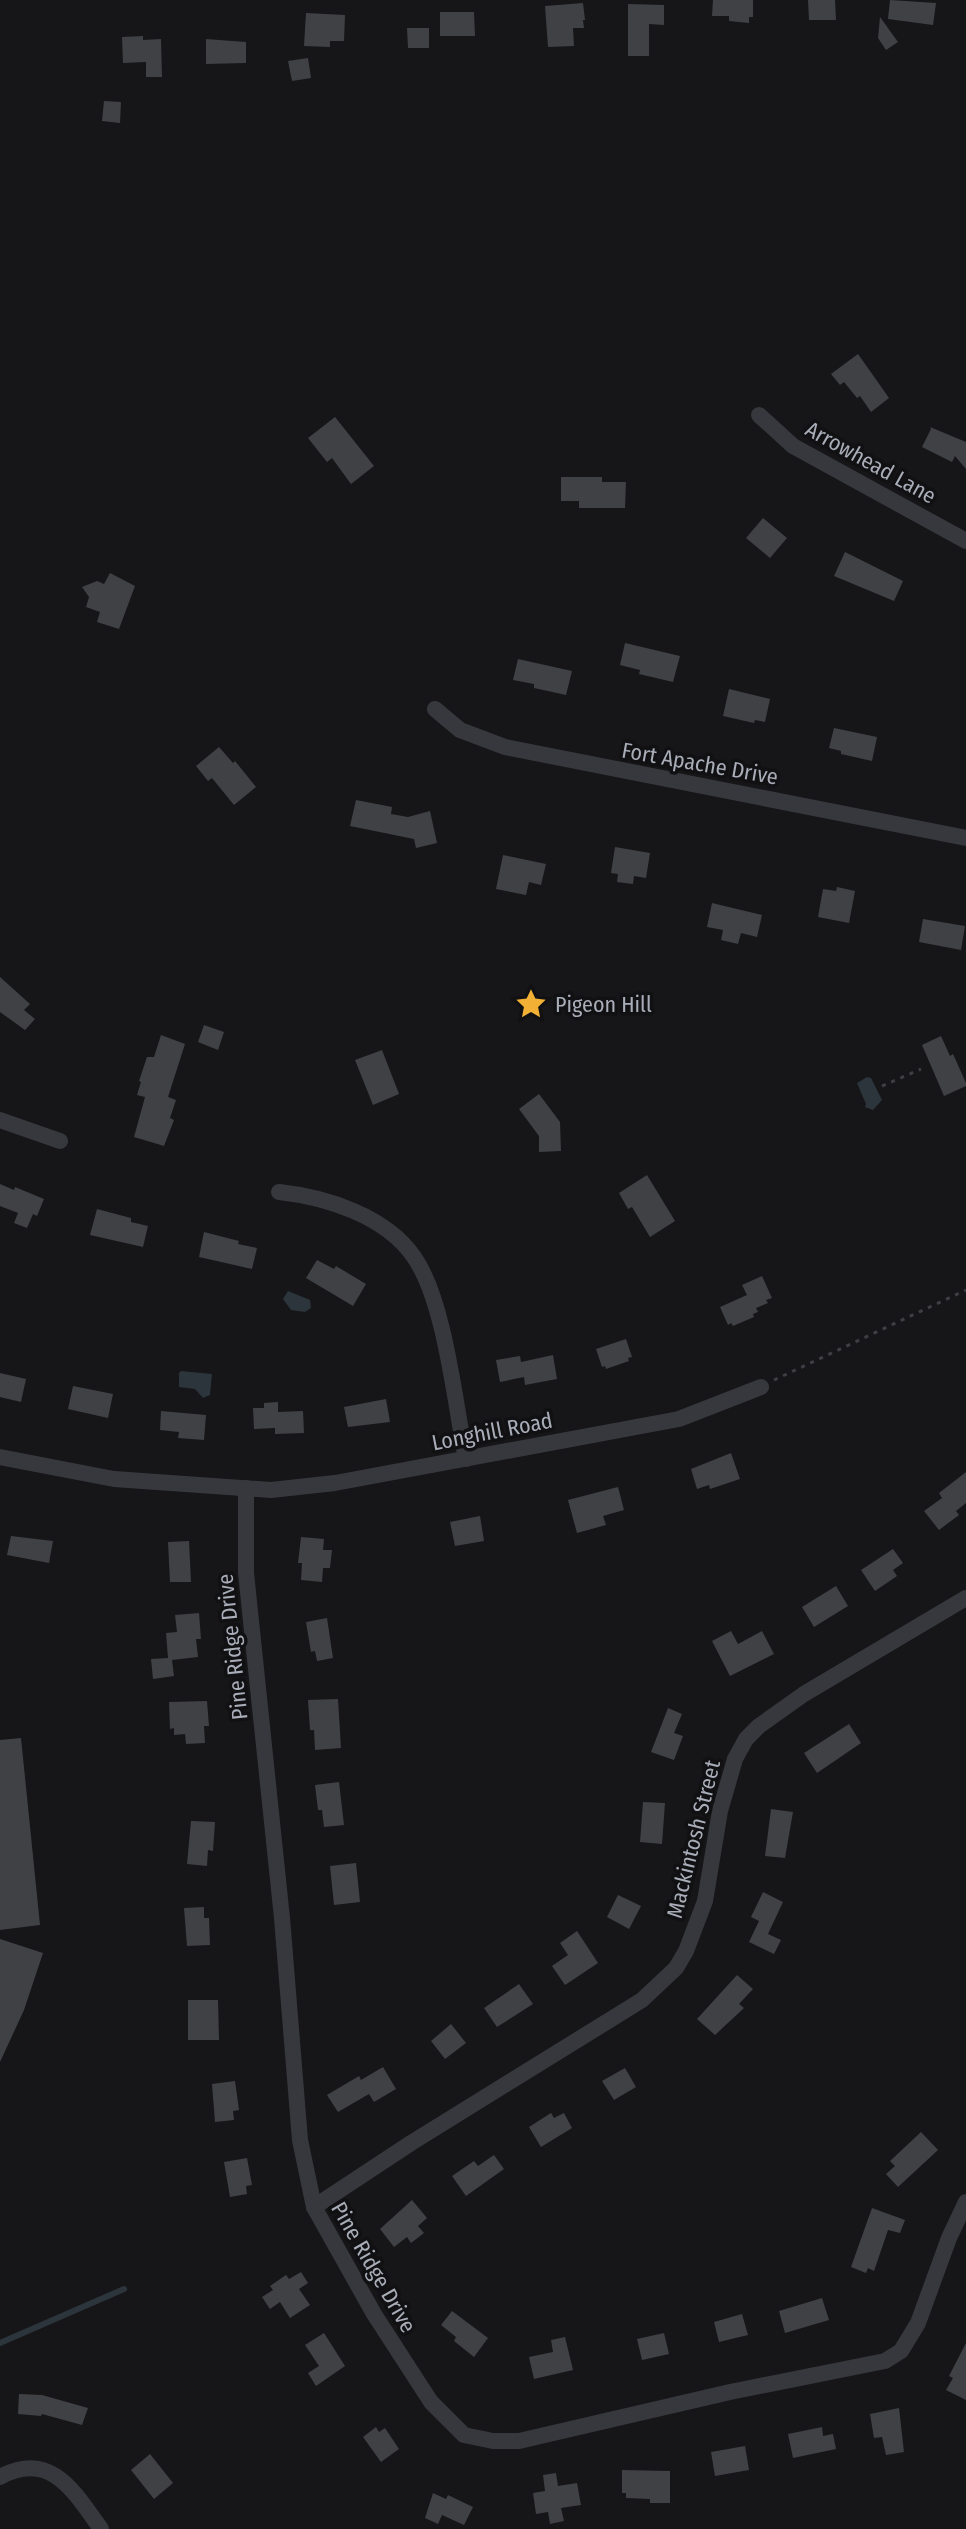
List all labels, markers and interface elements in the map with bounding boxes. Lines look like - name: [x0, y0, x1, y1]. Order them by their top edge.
- street label: Arrowhead Lane: [801, 415, 941, 509]
- street label: Fort Apache Drive: [620, 736, 780, 791]
- place icon: Pigeon Hill: [514, 987, 548, 1021]
- place label: Pigeon Hill: [555, 991, 652, 1018]
- street label: Longhill Road: [429, 1407, 555, 1456]
- street label: Pine Ridge Drive: [211, 1573, 254, 1721]
- street label: Mackintosh Street: [661, 1757, 726, 1921]
- street label: Pine Ridge Drive: [325, 2197, 422, 2337]

